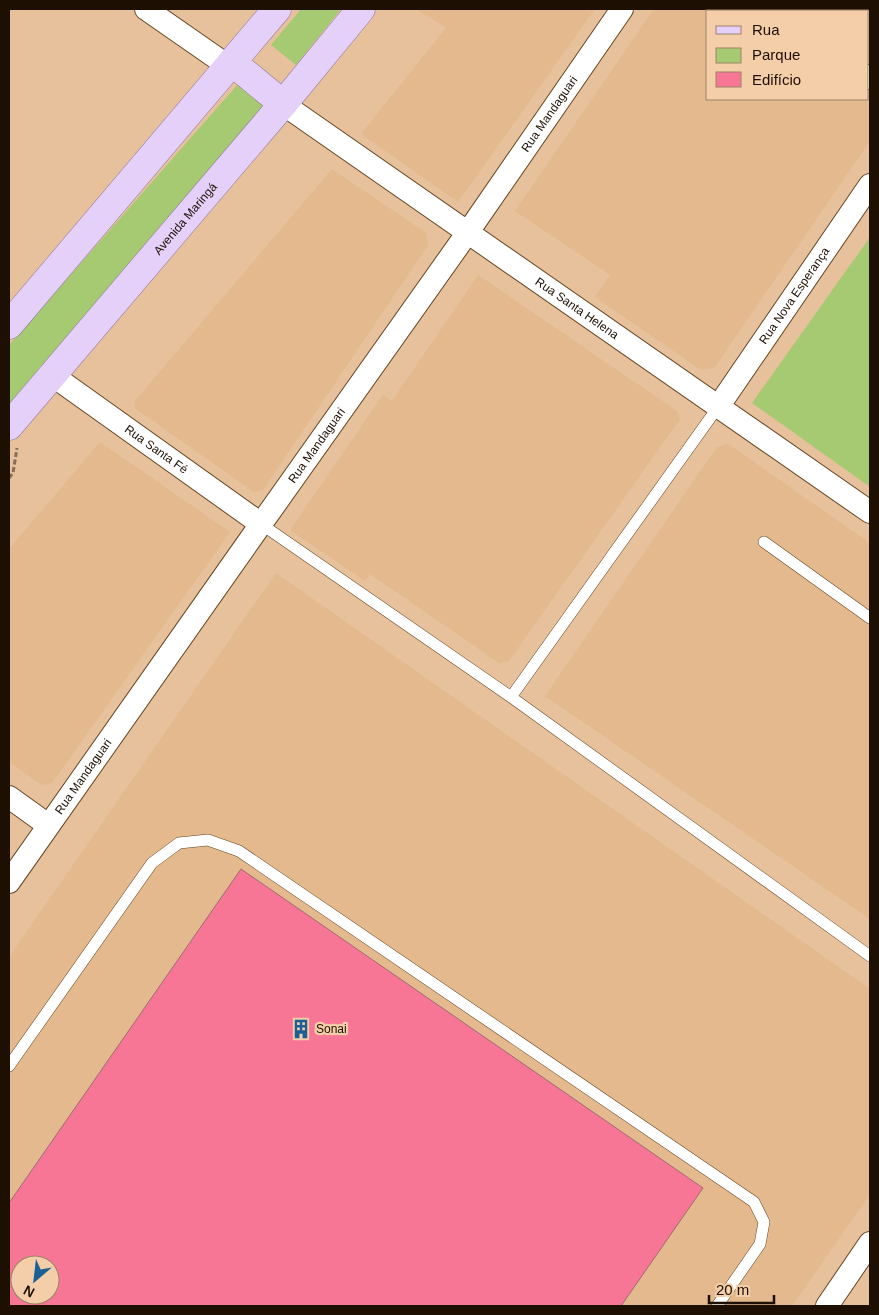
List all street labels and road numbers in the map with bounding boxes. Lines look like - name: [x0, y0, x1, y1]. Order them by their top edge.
- street label: Rua Mandaguari: [518, 74, 580, 155]
- street label: Avenida Maringá: [151, 180, 220, 258]
- street label: Rua Nova Esperança: [756, 244, 832, 347]
- street label: Rua Santa Helena: [533, 275, 622, 342]
- street label: Rua Mandaguari: [285, 405, 348, 486]
- street label: Rua Santa Fé: [122, 422, 191, 477]
- street label: Rua Mandaguari: [52, 736, 115, 817]

